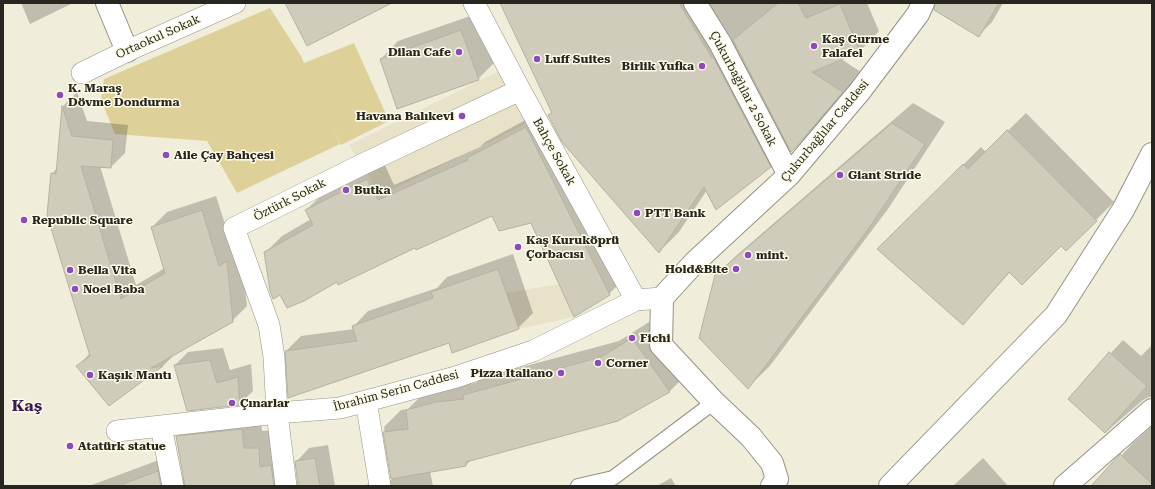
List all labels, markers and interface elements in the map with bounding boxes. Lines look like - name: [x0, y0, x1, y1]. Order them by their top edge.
- street label: Ortaokul Sokak: [114, 12, 202, 62]
- street label: Çukurbağlılar 2 Sokak: [706, 29, 780, 149]
- place label: Kaş Gurme Falafel: [822, 32, 889, 60]
- marker: Kaş Gurme Falafel: [809, 41, 819, 51]
- place label: Dilan Cafe: [388, 45, 451, 59]
- marker: Dilan Cafe: [454, 47, 464, 57]
- place label: Luff Suites: [545, 52, 610, 66]
- marker: Luff Suites: [532, 54, 542, 64]
- place label: Birlik Yufka: [622, 59, 694, 73]
- marker: Birlik Yufka: [697, 61, 707, 71]
- street label: Çukurbağlılar Caddesi: [778, 77, 872, 185]
- place label: K. Maraş Dövme Dondurma: [68, 81, 179, 109]
- marker: K. Maraş Dövme Dondurma: [55, 90, 65, 100]
- place label: Havana Balıkevi: [356, 109, 454, 123]
- marker: Havana Balıkevi: [457, 111, 467, 121]
- street label: Bahçe Sokak: [530, 116, 578, 188]
- place label: Aile Çay Bahçesi: [174, 148, 274, 162]
- marker: Aile Çay Bahçesi: [161, 150, 171, 160]
- place label: Giant Stride: [848, 168, 921, 182]
- marker: Giant Stride: [835, 170, 845, 180]
- street label: Öztürk Sokak: [251, 176, 329, 224]
- place label: Butka: [354, 183, 391, 197]
- marker: Butka: [341, 185, 351, 195]
- place label: PTT Bank: [645, 206, 706, 220]
- marker: PTT Bank: [632, 208, 642, 218]
- place label: Republic Square: [32, 213, 133, 227]
- marker: Republic Square: [19, 215, 29, 225]
- place label: Kaş Kuruköprü Çorbacısı: [526, 233, 619, 261]
- marker: Kaş Kuruköprü Çorbacısı: [513, 242, 523, 252]
- place label: mint.: [756, 248, 788, 262]
- marker: mint.: [743, 250, 753, 260]
- place label: Hold&Bite: [665, 262, 728, 276]
- place label: Bella Vita: [78, 263, 136, 277]
- marker: Hold&Bite: [731, 264, 741, 274]
- marker: Bella Vita: [65, 265, 75, 275]
- place label: Noel Baba: [83, 282, 144, 296]
- marker: Noel Baba: [70, 284, 80, 294]
- place label: Fichi: [640, 331, 670, 345]
- marker: Fichi: [627, 333, 637, 343]
- place label: Corner: [606, 356, 648, 370]
- marker: Corner: [593, 358, 603, 368]
- place label: Pizza Italiano: [471, 366, 553, 380]
- street label: İbrahim Serin Caddesi: [332, 367, 460, 415]
- place label: Kaşık Mantı: [98, 368, 172, 382]
- marker: Pizza Italiano: [556, 368, 566, 378]
- marker: Kaşık Mantı: [85, 370, 95, 380]
- district label: Kaş: [12, 396, 42, 416]
- place label: Çınarlar: [240, 396, 289, 410]
- marker: Çınarlar: [227, 398, 237, 408]
- place label: Atatürk statue: [78, 439, 166, 453]
- marker: Atatürk statue: [65, 441, 75, 451]

